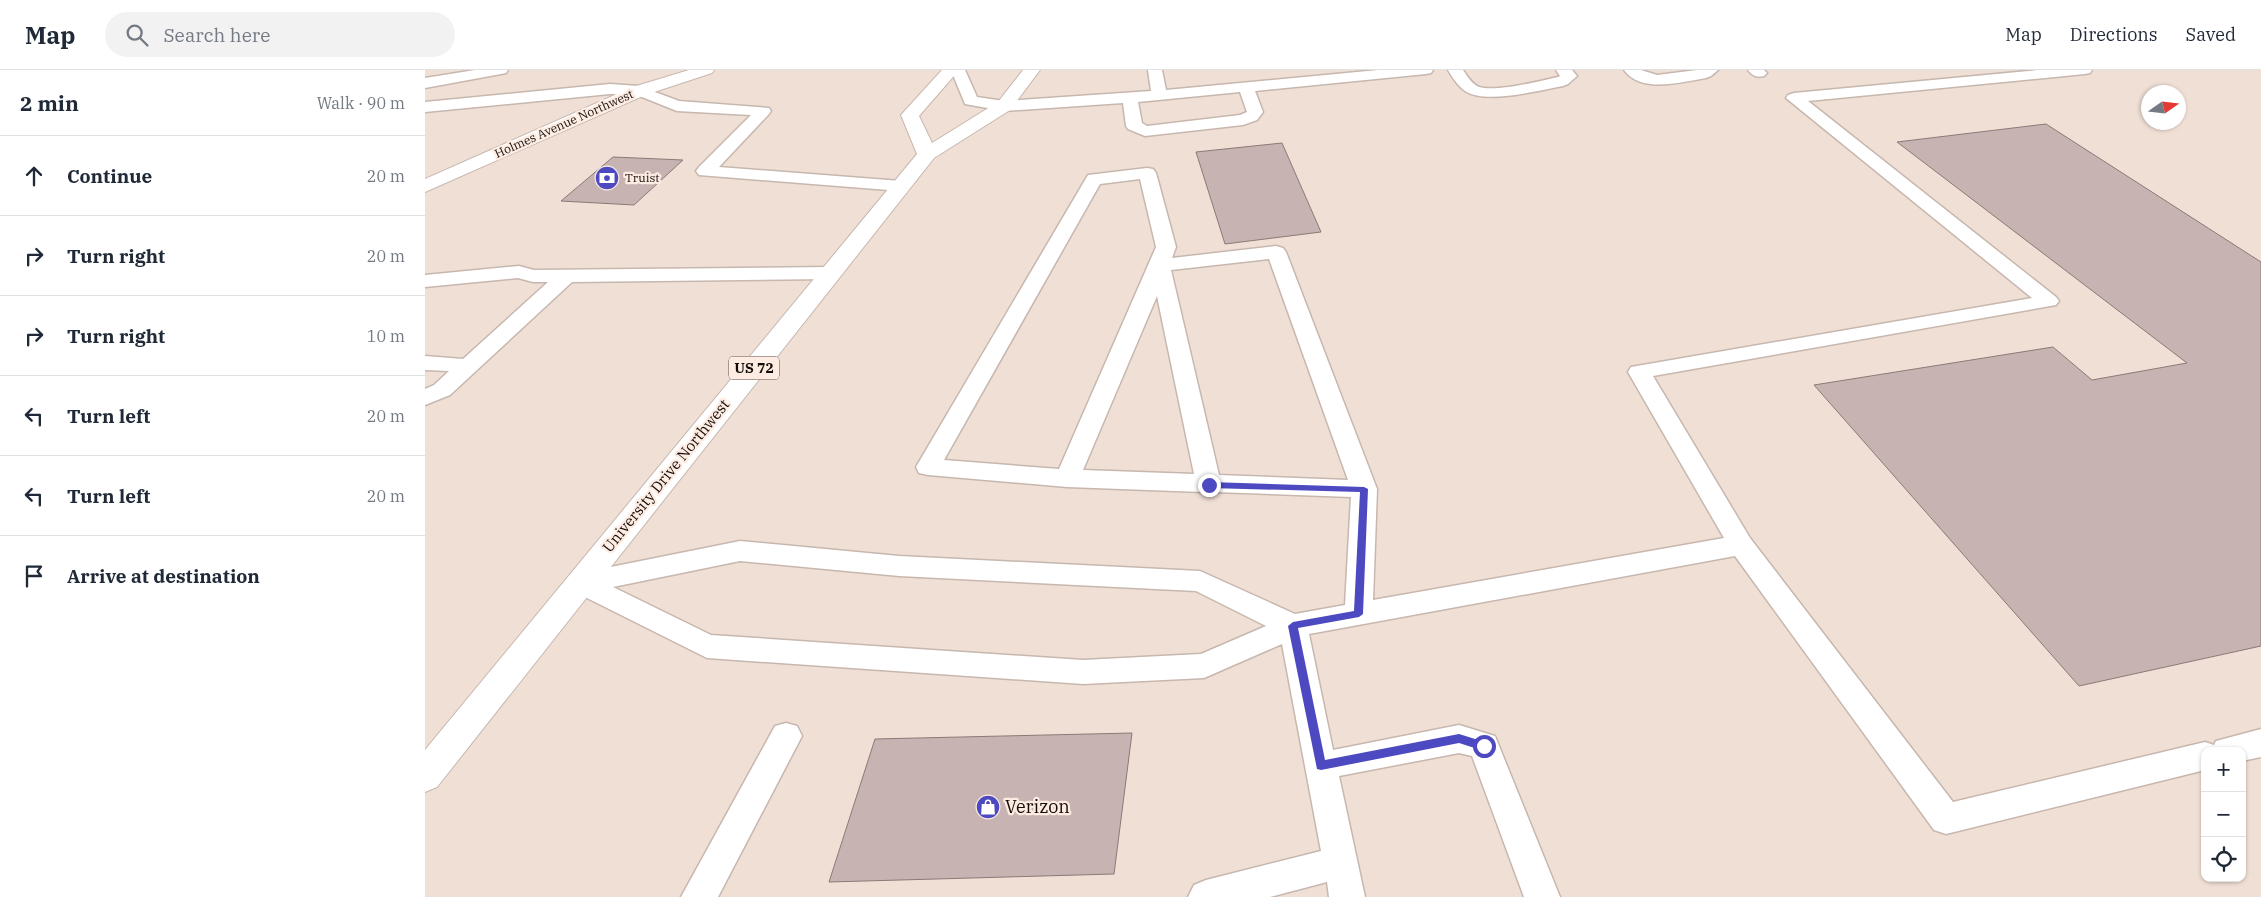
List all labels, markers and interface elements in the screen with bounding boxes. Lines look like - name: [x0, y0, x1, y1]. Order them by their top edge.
- search box: [105, 12, 455, 57]
- text: Map: [25, 19, 75, 51]
- icon: search: [123, 21, 151, 49]
- text: Search here: [163, 23, 270, 47]
- text: Map: [2005, 23, 2042, 46]
- text: Directions: [2070, 23, 2158, 46]
- text: Saved: [2186, 23, 2236, 46]
- north arrow: [2141, 85, 2186, 130]
- street label: Holmes Avenue Northwest: [492, 86, 635, 161]
- text: 2 min: [20, 89, 79, 117]
- text: Walk · 90 m: [317, 93, 405, 113]
- icon: ahead: [20, 162, 48, 190]
- text: Continue: [67, 164, 152, 188]
- bank icon: Truist: [594, 165, 620, 191]
- text: 20 m: [367, 166, 405, 186]
- place label: Truist: [625, 170, 659, 185]
- icon: right: [20, 242, 48, 270]
- text: Turn right: [67, 244, 165, 268]
- text: 20 m: [367, 246, 405, 266]
- icon: right: [20, 322, 48, 350]
- text: Turn right: [67, 324, 165, 348]
- text: 10 m: [367, 326, 405, 346]
- road number: US 72: [729, 356, 779, 380]
- street label: University Drive Northwest: [598, 395, 733, 556]
- icon: left: [20, 402, 48, 430]
- text: Turn left: [67, 404, 150, 428]
- text: 20 m: [367, 406, 405, 426]
- route end: [1198, 474, 1221, 497]
- icon: left: [20, 482, 48, 510]
- text: Turn left: [67, 484, 150, 508]
- text: 20 m: [367, 486, 405, 506]
- icon: arrive: [20, 562, 48, 590]
- text: Arrive at destination: [67, 564, 260, 588]
- route start: [1473, 735, 1496, 758]
- map controls: [2201, 747, 2246, 882]
- button: +: [2201, 747, 2246, 792]
- button: −: [2201, 792, 2246, 837]
- shop icon: Verizon: [975, 794, 1001, 820]
- place label: Verizon: [1005, 795, 1070, 818]
- button: locate: [2201, 837, 2246, 882]

